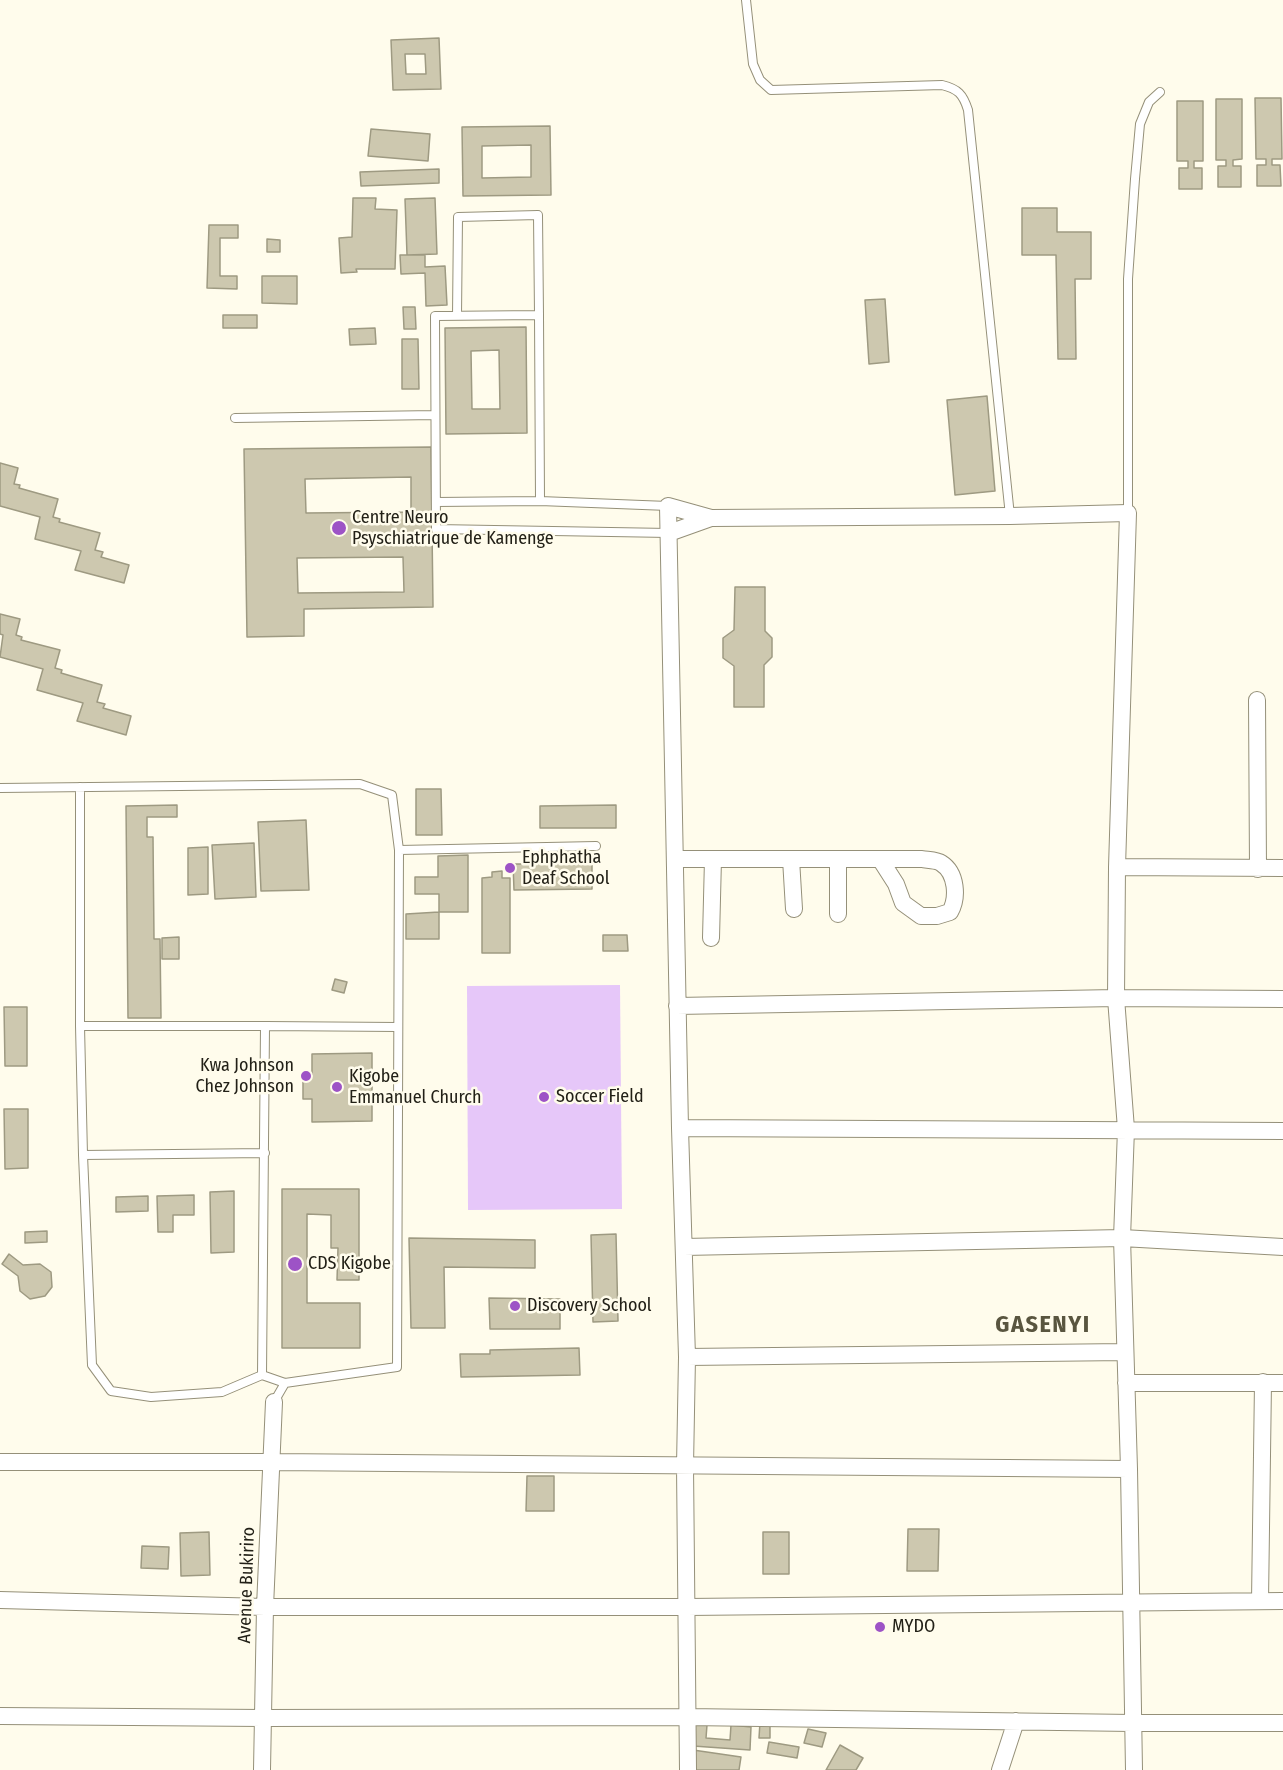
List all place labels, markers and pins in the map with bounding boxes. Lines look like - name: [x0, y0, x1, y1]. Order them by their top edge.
- place label: Centre Neuro Psyschiatrique de Kamenge: [352, 507, 554, 550]
- marker: Centre Neuro Psyschiatrique de Kamenge: [330, 519, 348, 537]
- place label: Ephphatha Deaf School: [522, 847, 610, 890]
- marker: Ephphatha Deaf School: [503, 861, 517, 875]
- place label: Kwa Johnson Chez Johnson: [195, 1055, 294, 1098]
- place label: Kigobe Emmanuel Church: [349, 1066, 481, 1108]
- marker: Kwa Johnson Chez Johnson: [299, 1069, 313, 1083]
- marker: Kigobe Emmanuel Church: [330, 1080, 344, 1094]
- place label: Soccer Field: [556, 1086, 644, 1108]
- marker: Soccer Field: [537, 1090, 551, 1104]
- place label: CDS Kigobe: [308, 1253, 391, 1275]
- marker: CDS Kigobe: [286, 1255, 304, 1273]
- place label: Discovery School: [527, 1295, 652, 1317]
- marker: Discovery School: [508, 1299, 522, 1313]
- place label: MYDO: [892, 1616, 935, 1638]
- marker: MYDO: [873, 1620, 887, 1634]

